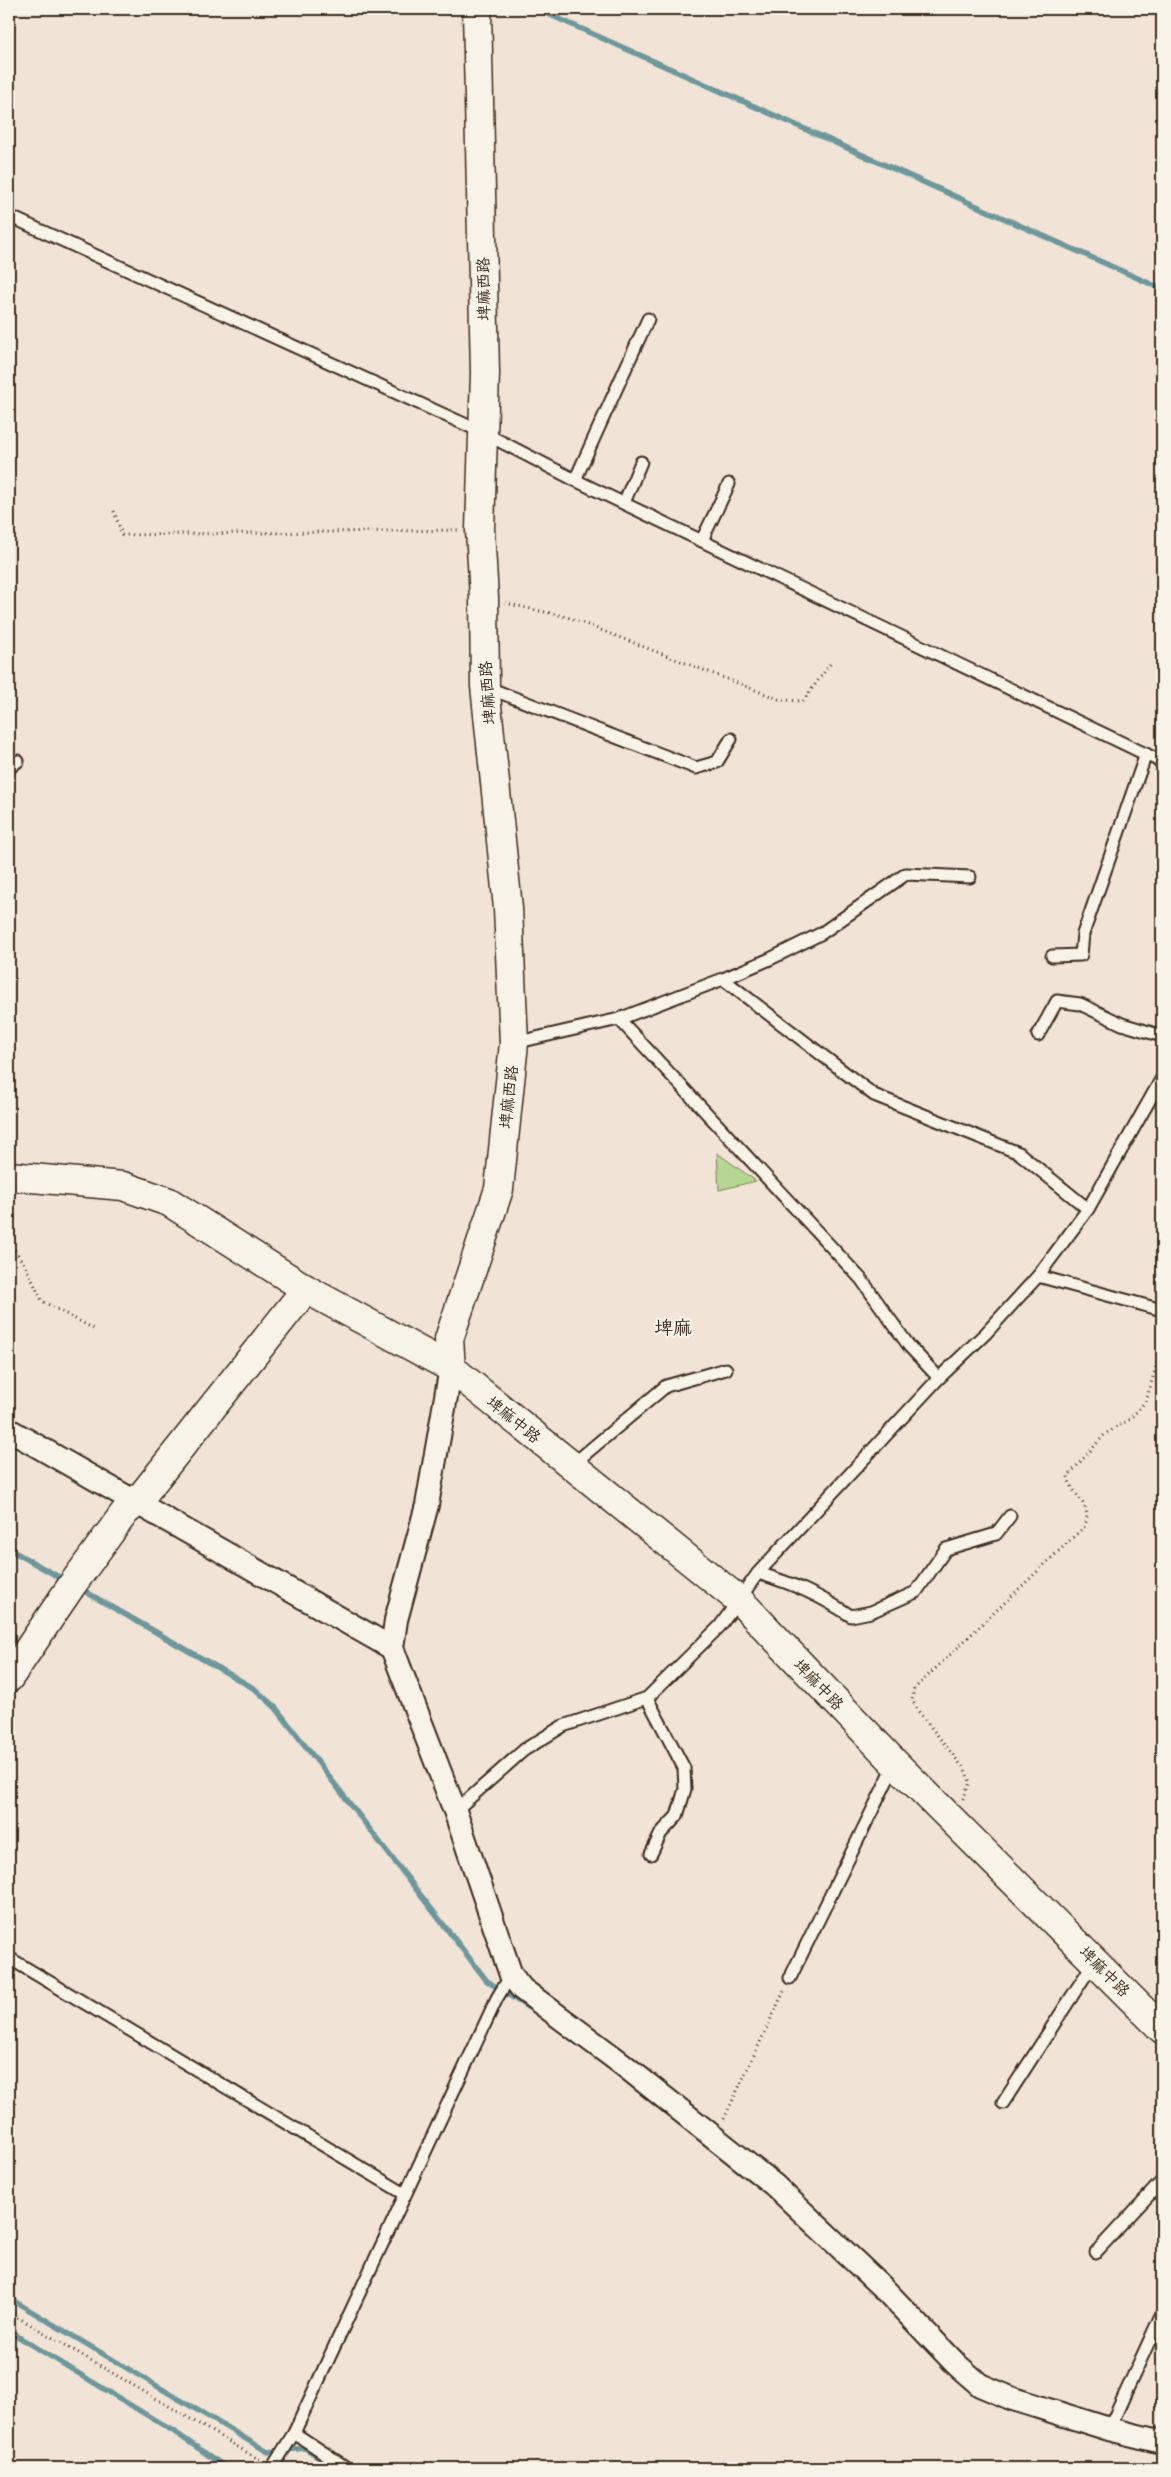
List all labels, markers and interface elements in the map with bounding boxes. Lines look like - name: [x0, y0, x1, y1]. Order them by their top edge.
- street label: 埤麻西路: [468, 257, 499, 321]
- street label: 埤麻西路: [471, 660, 504, 726]
- street label: 埤麻西路: [491, 1064, 526, 1130]
- district label: 埤麻: [654, 1311, 692, 1344]
- street label: 埤麻中路: [480, 1388, 548, 1451]
- street label: 埤麻中路: [786, 1651, 851, 1717]
- street label: 埤麻中路: [1072, 1938, 1138, 2004]

